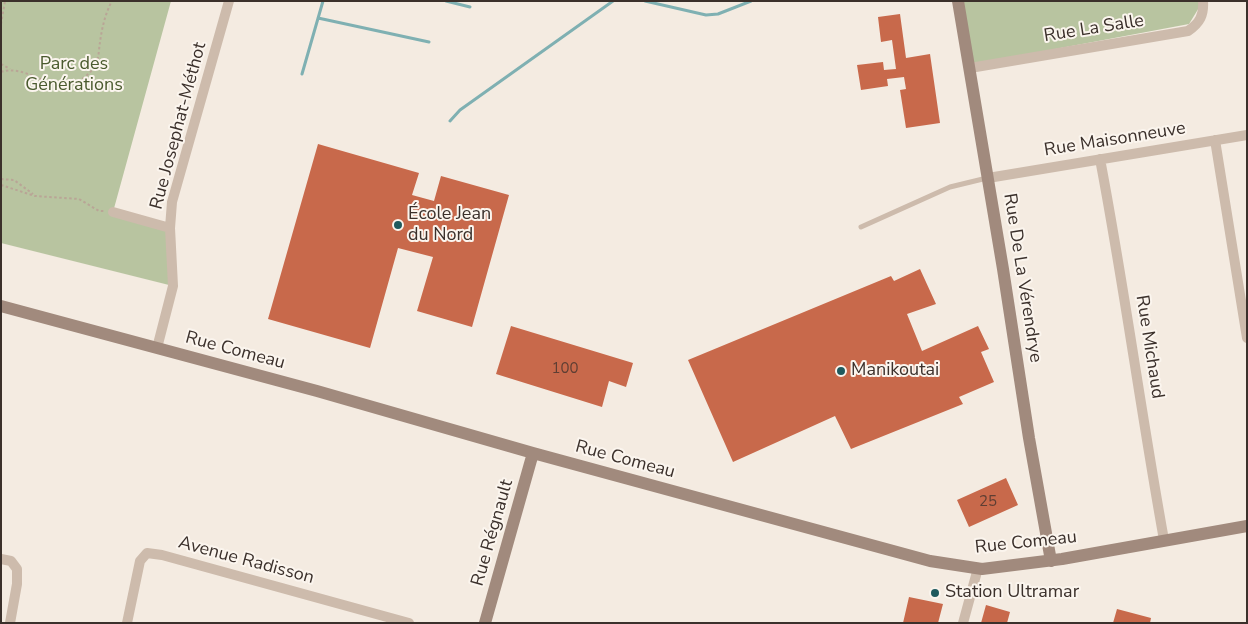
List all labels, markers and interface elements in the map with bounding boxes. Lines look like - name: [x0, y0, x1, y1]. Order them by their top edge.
- street label: Rue La Salle: [1042, 10, 1146, 48]
- street label: Rue Josephat-Méthot: [146, 40, 212, 212]
- park label: Parc des Générations: [25, 54, 123, 96]
- street label: Rue Maisonneuve: [1043, 118, 1187, 162]
- street label: Rue De La Vérendrye: [998, 192, 1046, 364]
- place label: École Jean du Nord: [408, 204, 491, 246]
- marker: École Jean du Nord: [392, 219, 404, 231]
- street label: Rue Michaud: [1130, 294, 1168, 400]
- street label: Rue Comeau: [183, 327, 287, 375]
- house number: 100: [552, 360, 578, 378]
- place label: Manikoutai: [851, 360, 939, 382]
- marker: Manikoutai: [835, 365, 847, 377]
- street label: Rue Comeau: [573, 436, 677, 484]
- street label: Rue Régnault: [468, 477, 518, 589]
- house number: 25: [979, 493, 997, 511]
- street label: Rue Comeau: [974, 527, 1078, 559]
- street label: Avenue Radisson: [176, 532, 316, 590]
- place label: Station Ultramar: [945, 582, 1079, 604]
- marker: Station Ultramar: [929, 587, 941, 599]

